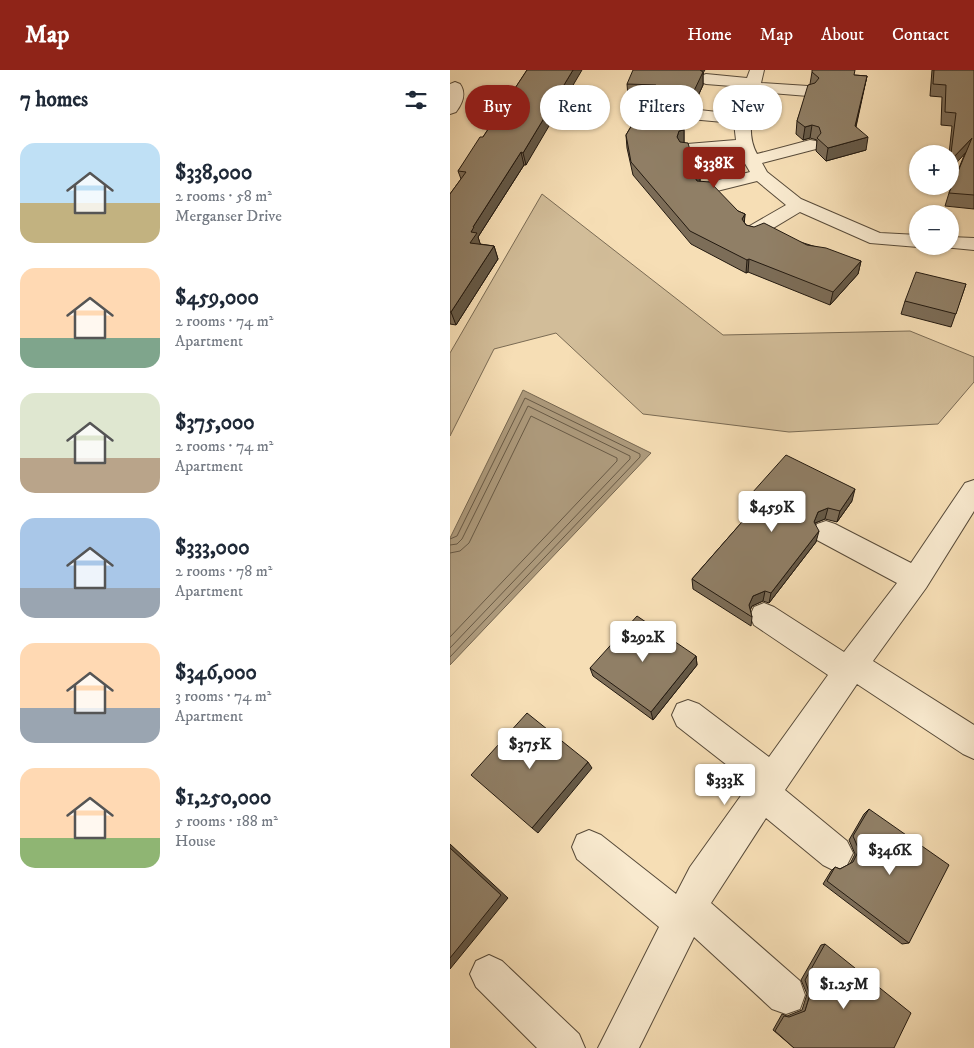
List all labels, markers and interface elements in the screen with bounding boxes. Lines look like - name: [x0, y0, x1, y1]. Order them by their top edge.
- text: Map: [25, 20, 69, 50]
- text: Home: [687, 24, 732, 46]
- text: Map: [760, 24, 793, 46]
- text: About: [821, 24, 864, 46]
- text: Contact: [892, 24, 949, 46]
- chip: Buy: [465, 85, 530, 130]
- chip: Rent: [540, 85, 610, 130]
- chip: Filters: [620, 85, 703, 130]
- chip: New: [713, 85, 782, 130]
- icon: filters: [402, 86, 430, 114]
- text: 7 homes: [20, 87, 88, 113]
- map controls: [909, 145, 959, 255]
- button: +: [909, 145, 959, 195]
- pin: $338K: [679, 146, 749, 189]
- text: $338K: [694, 153, 734, 173]
- text: $338,000: [175, 160, 252, 186]
- icon: home: [60, 163, 120, 223]
- text: 2 rooms · 58 m²: [175, 186, 272, 206]
- button: −: [909, 205, 959, 255]
- text: Merganser Drive: [175, 206, 282, 226]
- text: $459,000: [175, 285, 259, 311]
- icon: home: [60, 288, 120, 348]
- text: 2 rooms · 74 m²: [175, 311, 273, 331]
- text: Apartment: [175, 331, 243, 351]
- text: $375,000: [175, 410, 255, 436]
- icon: home: [60, 413, 120, 473]
- text: 2 rooms · 74 m²: [175, 436, 273, 456]
- text: Apartment: [175, 456, 243, 476]
- pin: $459K: [737, 490, 807, 533]
- text: $459K: [749, 497, 795, 517]
- text: $333,000: [175, 535, 250, 561]
- icon: home: [60, 538, 120, 598]
- text: 2 rooms · 78 m²: [175, 561, 272, 581]
- text: Apartment: [175, 581, 243, 601]
- pin: $292K: [608, 620, 678, 663]
- text: $292K: [621, 627, 665, 647]
- text: $346,000: [175, 660, 257, 686]
- icon: home: [60, 663, 120, 723]
- text: 3 rooms · 74 m²: [175, 686, 272, 706]
- text: Apartment: [175, 706, 243, 726]
- pin: $375K: [495, 728, 565, 770]
- text: $375K: [509, 734, 551, 754]
- pin: $333K: [690, 764, 760, 806]
- text: $333K: [706, 770, 744, 790]
- text: $1,250,000: [175, 785, 271, 811]
- icon: home: [60, 788, 120, 848]
- text: 5 rooms · 188 m²: [175, 811, 278, 831]
- text: House: [175, 831, 216, 851]
- pin: $346K: [855, 834, 925, 876]
- text: $346K: [868, 840, 912, 860]
- pin: $1.25M: [803, 968, 885, 1010]
- text: $1.25M: [820, 974, 868, 994]

